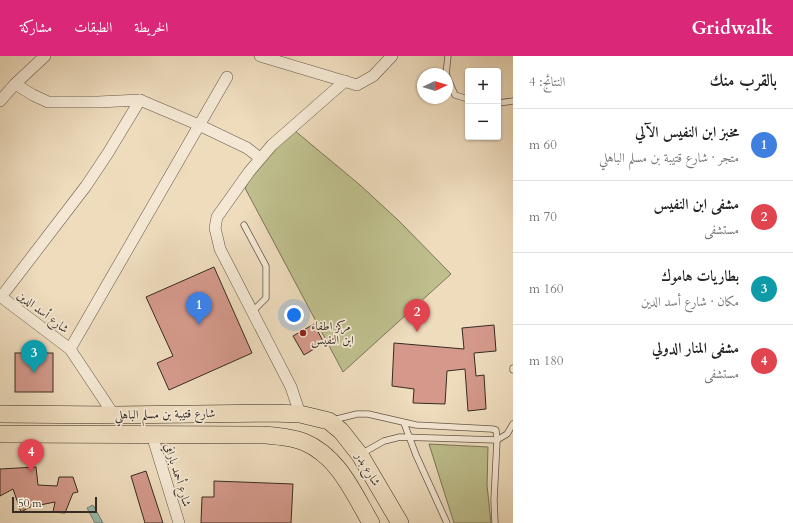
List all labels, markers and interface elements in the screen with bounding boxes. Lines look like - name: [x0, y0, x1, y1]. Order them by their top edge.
- text: Gridwalk: [692, 15, 773, 41]
- text: مشاركة: [20, 18, 52, 37]
- text: الطبقات: [74, 18, 112, 37]
- text: الخريطة: [134, 18, 168, 37]
- north arrow: [417, 68, 453, 104]
- map controls: [465, 68, 501, 140]
- button: +: [465, 68, 501, 104]
- text: بالقرب منك: [710, 69, 777, 92]
- text: النتائج: 4: [529, 73, 565, 91]
- button: −: [465, 104, 501, 140]
- text: مخبز ابن النفيس الآلي: [635, 122, 739, 142]
- text: 60 m: [529, 136, 557, 154]
- text: 1: [761, 136, 767, 154]
- text: متجر · شارع قتيبة بن مسلم الباهلي: [599, 149, 739, 167]
- text: مشفى ابن النفيس: [653, 194, 739, 214]
- text: 70 m: [529, 208, 557, 226]
- text: 2: [761, 208, 767, 226]
- text: مستشفى: [704, 221, 739, 239]
- text: بطاريات هاموك: [661, 266, 739, 286]
- text: 160 m: [529, 280, 563, 298]
- text: 3: [761, 280, 767, 298]
- street label: شارع أسد الدين: [12, 287, 72, 339]
- pin: 1: [186, 292, 212, 325]
- text: مكان · شارع أسد الدين: [641, 293, 739, 311]
- pin: 2: [404, 299, 430, 332]
- your location: [284, 305, 304, 325]
- place label: مركز اطفاء ابن النفيس: [311, 318, 354, 349]
- marker: مركز اطفاء ابن النفيس: [298, 328, 308, 338]
- text: مشفى المنار الدولي: [652, 338, 739, 358]
- pin: 3: [21, 340, 47, 373]
- text: 180 m: [529, 352, 563, 370]
- text: 4: [761, 352, 767, 370]
- text: مستشفى: [704, 365, 739, 383]
- street label: شارع قتيبة بن مسلم الباهلي: [115, 405, 216, 427]
- pin: 4: [18, 439, 44, 472]
- street label: شارع أحمد بارافي: [158, 441, 195, 510]
- street label: شارع بدر: [349, 448, 384, 491]
- scale bar: [12, 495, 97, 514]
- text: 50 m: [18, 496, 42, 511]

